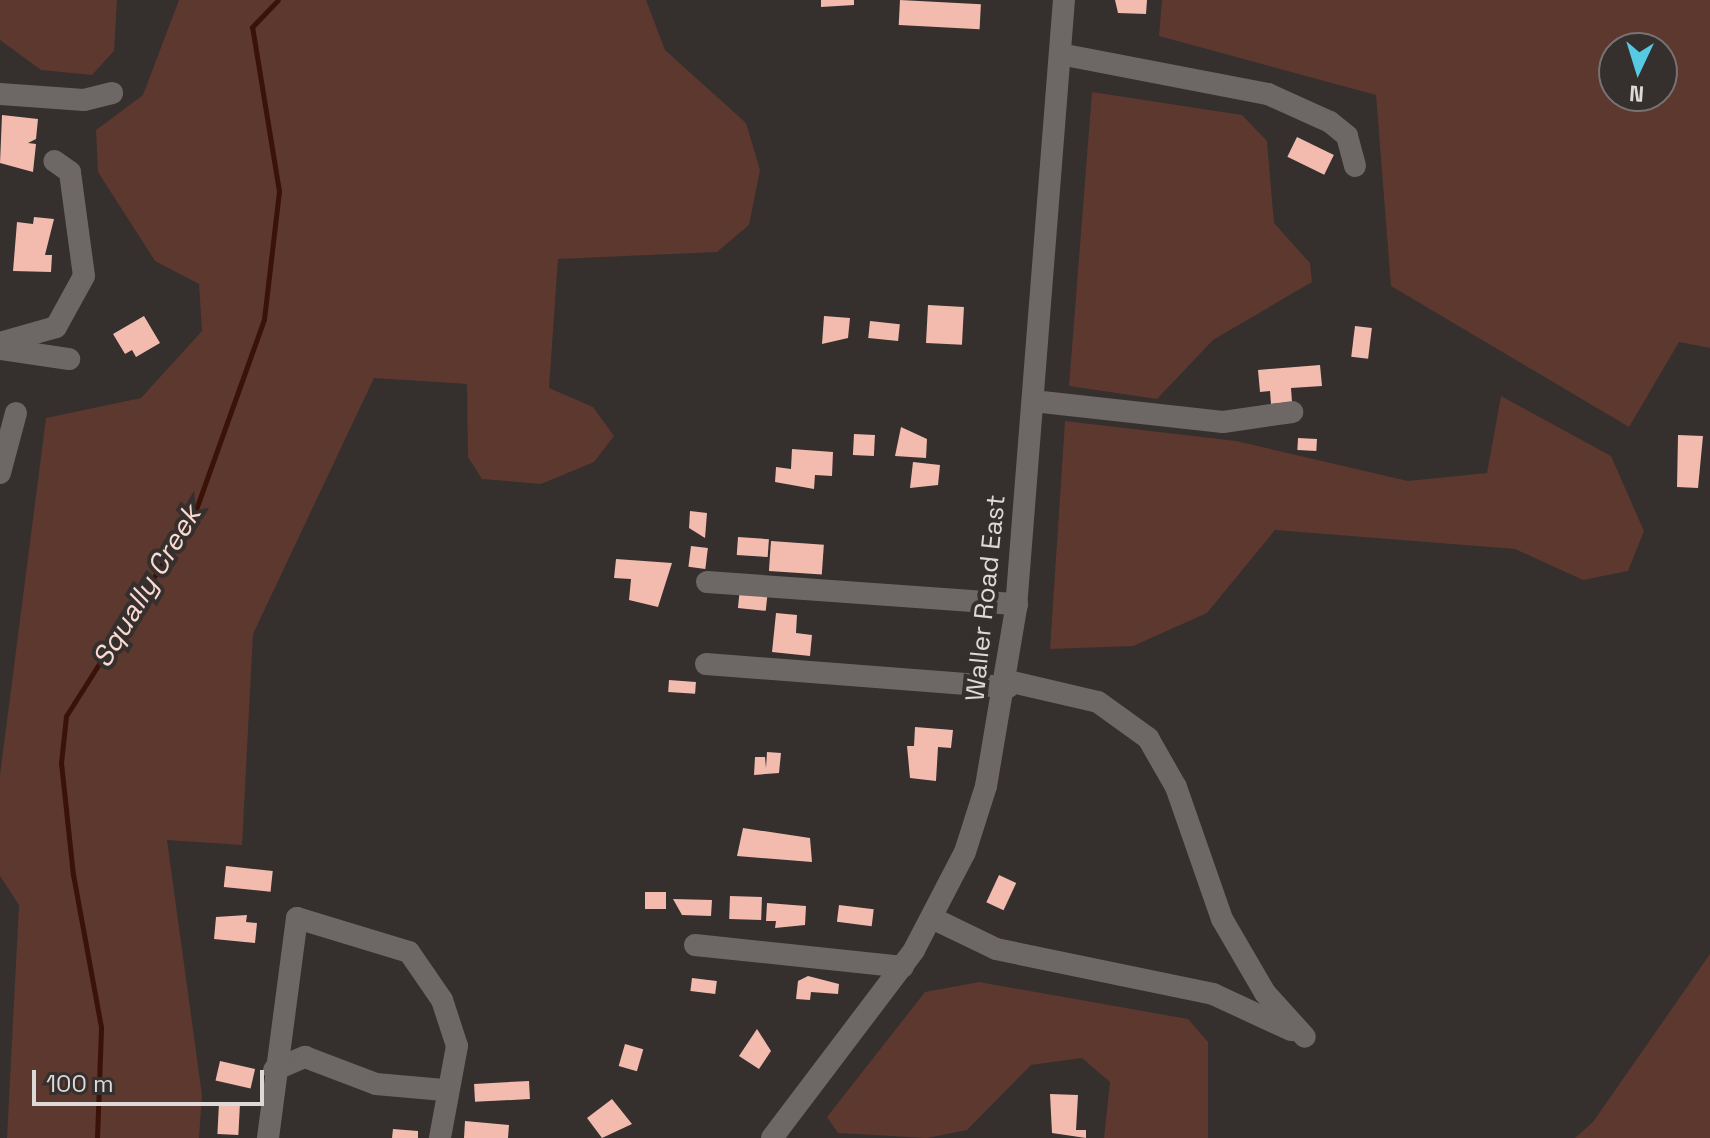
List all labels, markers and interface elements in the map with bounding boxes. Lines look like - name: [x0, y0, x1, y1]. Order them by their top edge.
- north arrow: [1598, 32, 1678, 112]
- text: N: [1628, 79, 1645, 108]
- street label: Waller Road East: [960, 493, 1012, 703]
- water label: Squally Creek: [85, 499, 207, 673]
- scale bar: [36, 1054, 268, 1104]
- text: 100 m: [46, 1068, 114, 1099]

